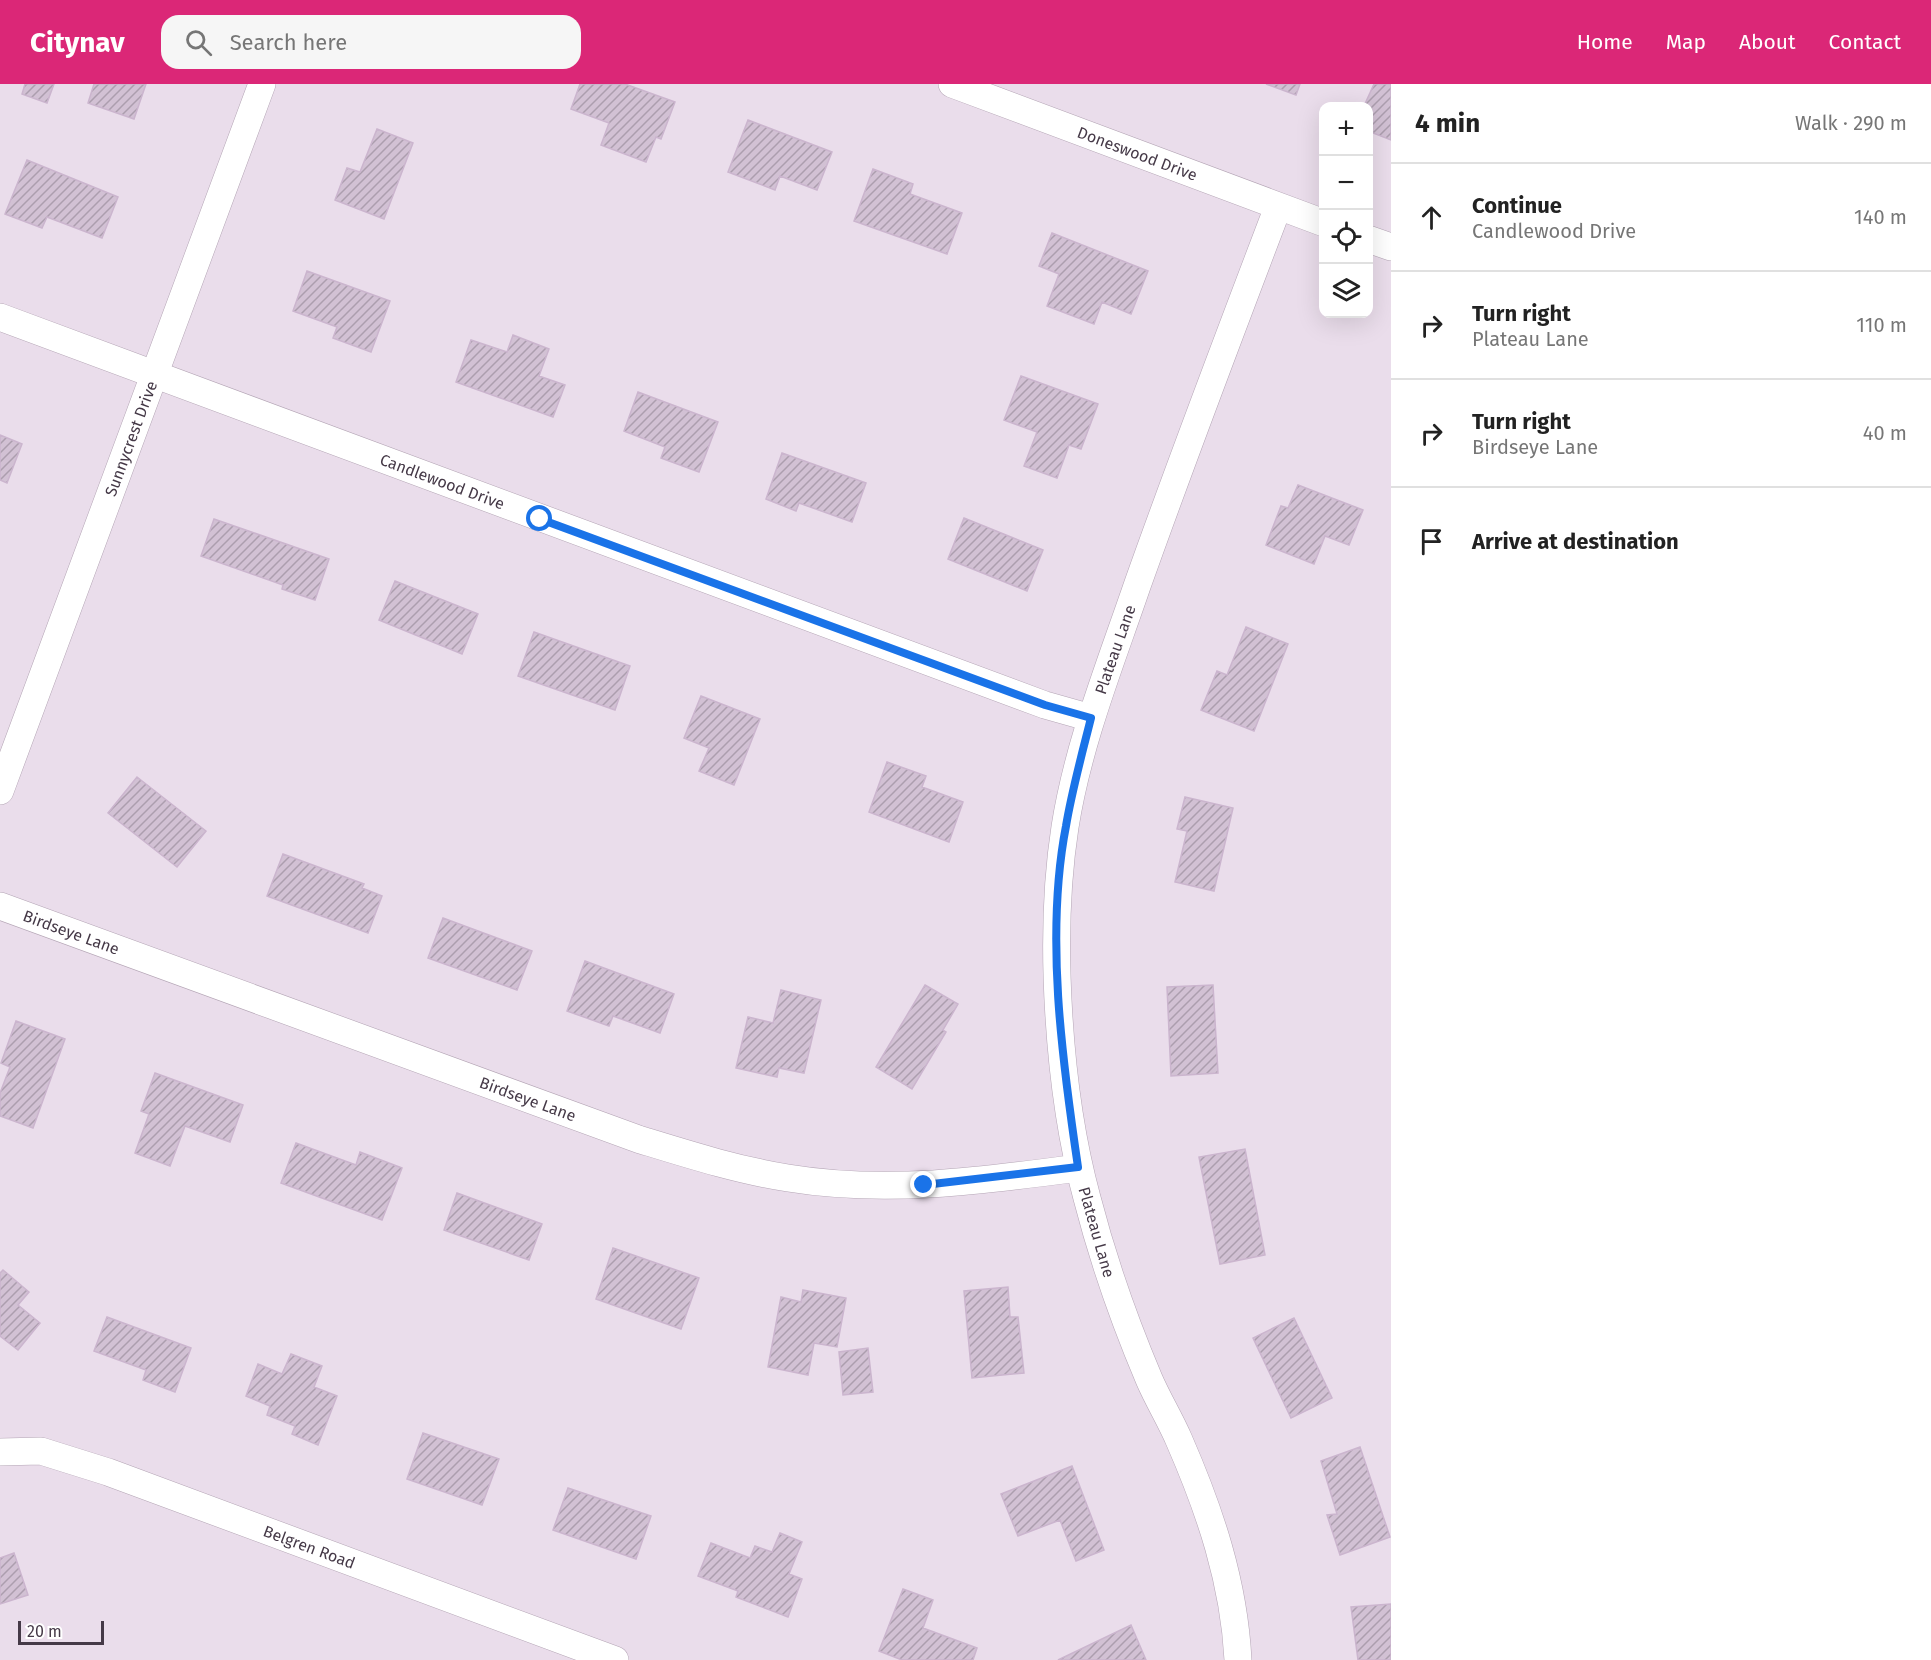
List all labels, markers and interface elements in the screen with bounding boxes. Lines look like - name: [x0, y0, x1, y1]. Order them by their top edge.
- search box: [161, 15, 581, 69]
- text: Citynav: [30, 26, 125, 59]
- icon: search: [182, 26, 215, 59]
- text: Search here: [230, 29, 347, 56]
- text: Home: [1577, 29, 1633, 55]
- text: Map: [1666, 29, 1706, 55]
- text: About: [1739, 29, 1796, 55]
- text: Contact: [1829, 29, 1901, 55]
- map controls: [1319, 102, 1373, 318]
- button: +: [1319, 102, 1373, 156]
- text: 4 min: [1415, 108, 1480, 139]
- text: Walk · 290 m: [1795, 111, 1907, 135]
- street label: Doneswood Drive: [1075, 123, 1200, 185]
- button: −: [1319, 156, 1373, 210]
- text: Continue: [1472, 192, 1562, 219]
- icon: ahead: [1415, 201, 1448, 234]
- text: 140 m: [1854, 205, 1907, 229]
- button: locate: [1319, 210, 1373, 264]
- text: Candlewood Drive: [1472, 219, 1636, 243]
- button: layers: [1319, 264, 1373, 318]
- text: Turn right: [1472, 300, 1571, 327]
- icon: right: [1415, 309, 1448, 342]
- text: 110 m: [1856, 313, 1907, 337]
- text: Plateau Lane: [1472, 327, 1589, 351]
- street label: Sunnycrest Drive: [101, 378, 161, 499]
- text: Turn right: [1472, 408, 1571, 435]
- icon: right: [1415, 417, 1448, 450]
- text: 40 m: [1863, 421, 1907, 445]
- text: Birdseye Lane: [1472, 435, 1598, 459]
- street label: Candlewood Drive: [377, 450, 507, 514]
- route start: [526, 505, 552, 531]
- icon: arrive: [1415, 525, 1448, 558]
- text: Arrive at destination: [1472, 528, 1679, 555]
- street label: Plateau Lane: [1091, 602, 1140, 697]
- street label: Birdseye Lane: [20, 906, 122, 959]
- street label: Birdseye Lane: [477, 1073, 578, 1126]
- route end: [910, 1171, 936, 1197]
- street label: Plateau Lane: [1075, 1185, 1119, 1280]
- street label: Belgren Road: [261, 1521, 358, 1573]
- scale bar: [18, 1618, 104, 1646]
- text: 20 m: [27, 1622, 62, 1641]

